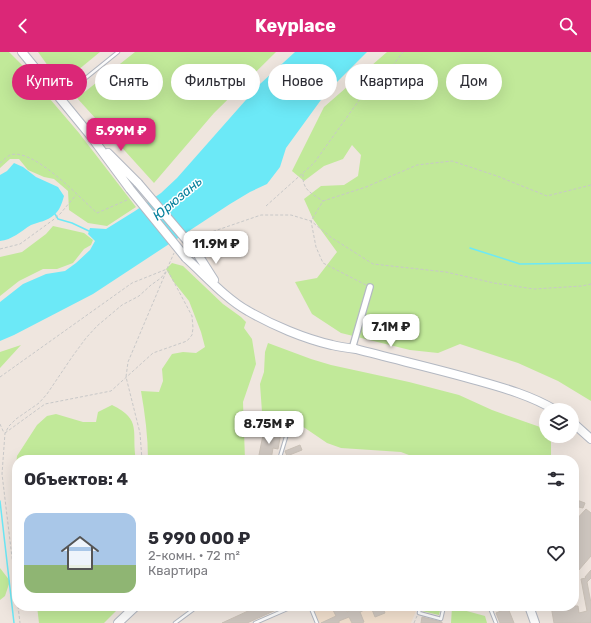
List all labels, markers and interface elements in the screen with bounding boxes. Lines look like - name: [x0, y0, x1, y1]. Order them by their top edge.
- icon: back: [12, 15, 34, 37]
- text: Keyplace: [255, 15, 336, 37]
- icon: search: [557, 15, 579, 37]
- chip: Купить: [12, 64, 87, 100]
- chip: Снять: [95, 64, 163, 100]
- chip: Фильтры: [171, 64, 260, 100]
- chip: Новое: [268, 64, 337, 100]
- chip: Квартира: [345, 64, 438, 100]
- chip: Дом: [446, 64, 502, 100]
- pin: 5.99M ₽: [84, 118, 158, 152]
- text: 5.99M ₽: [95, 123, 147, 138]
- water label: Юрюзань: [150, 173, 205, 223]
- pin: 11.9M ₽: [179, 231, 253, 265]
- text: 11.9M ₽: [192, 236, 240, 251]
- pin: 7.1M ₽: [358, 314, 424, 348]
- text: 7.1M ₽: [372, 319, 410, 334]
- map controls: [539, 403, 579, 443]
- button: layers: [539, 403, 579, 443]
- pin: 8.75M ₽: [232, 411, 306, 445]
- text: 8.75M ₽: [244, 416, 294, 431]
- icon: filters: [545, 468, 567, 490]
- text: Объектов: 4: [24, 469, 128, 489]
- text: 5 990 000 ₽: [148, 528, 250, 548]
- icon: home: [56, 529, 104, 577]
- icon: heart: [545, 542, 567, 564]
- text: 2-комн. · 72 m²: [148, 548, 240, 563]
- text: Квартира: [148, 563, 208, 578]

